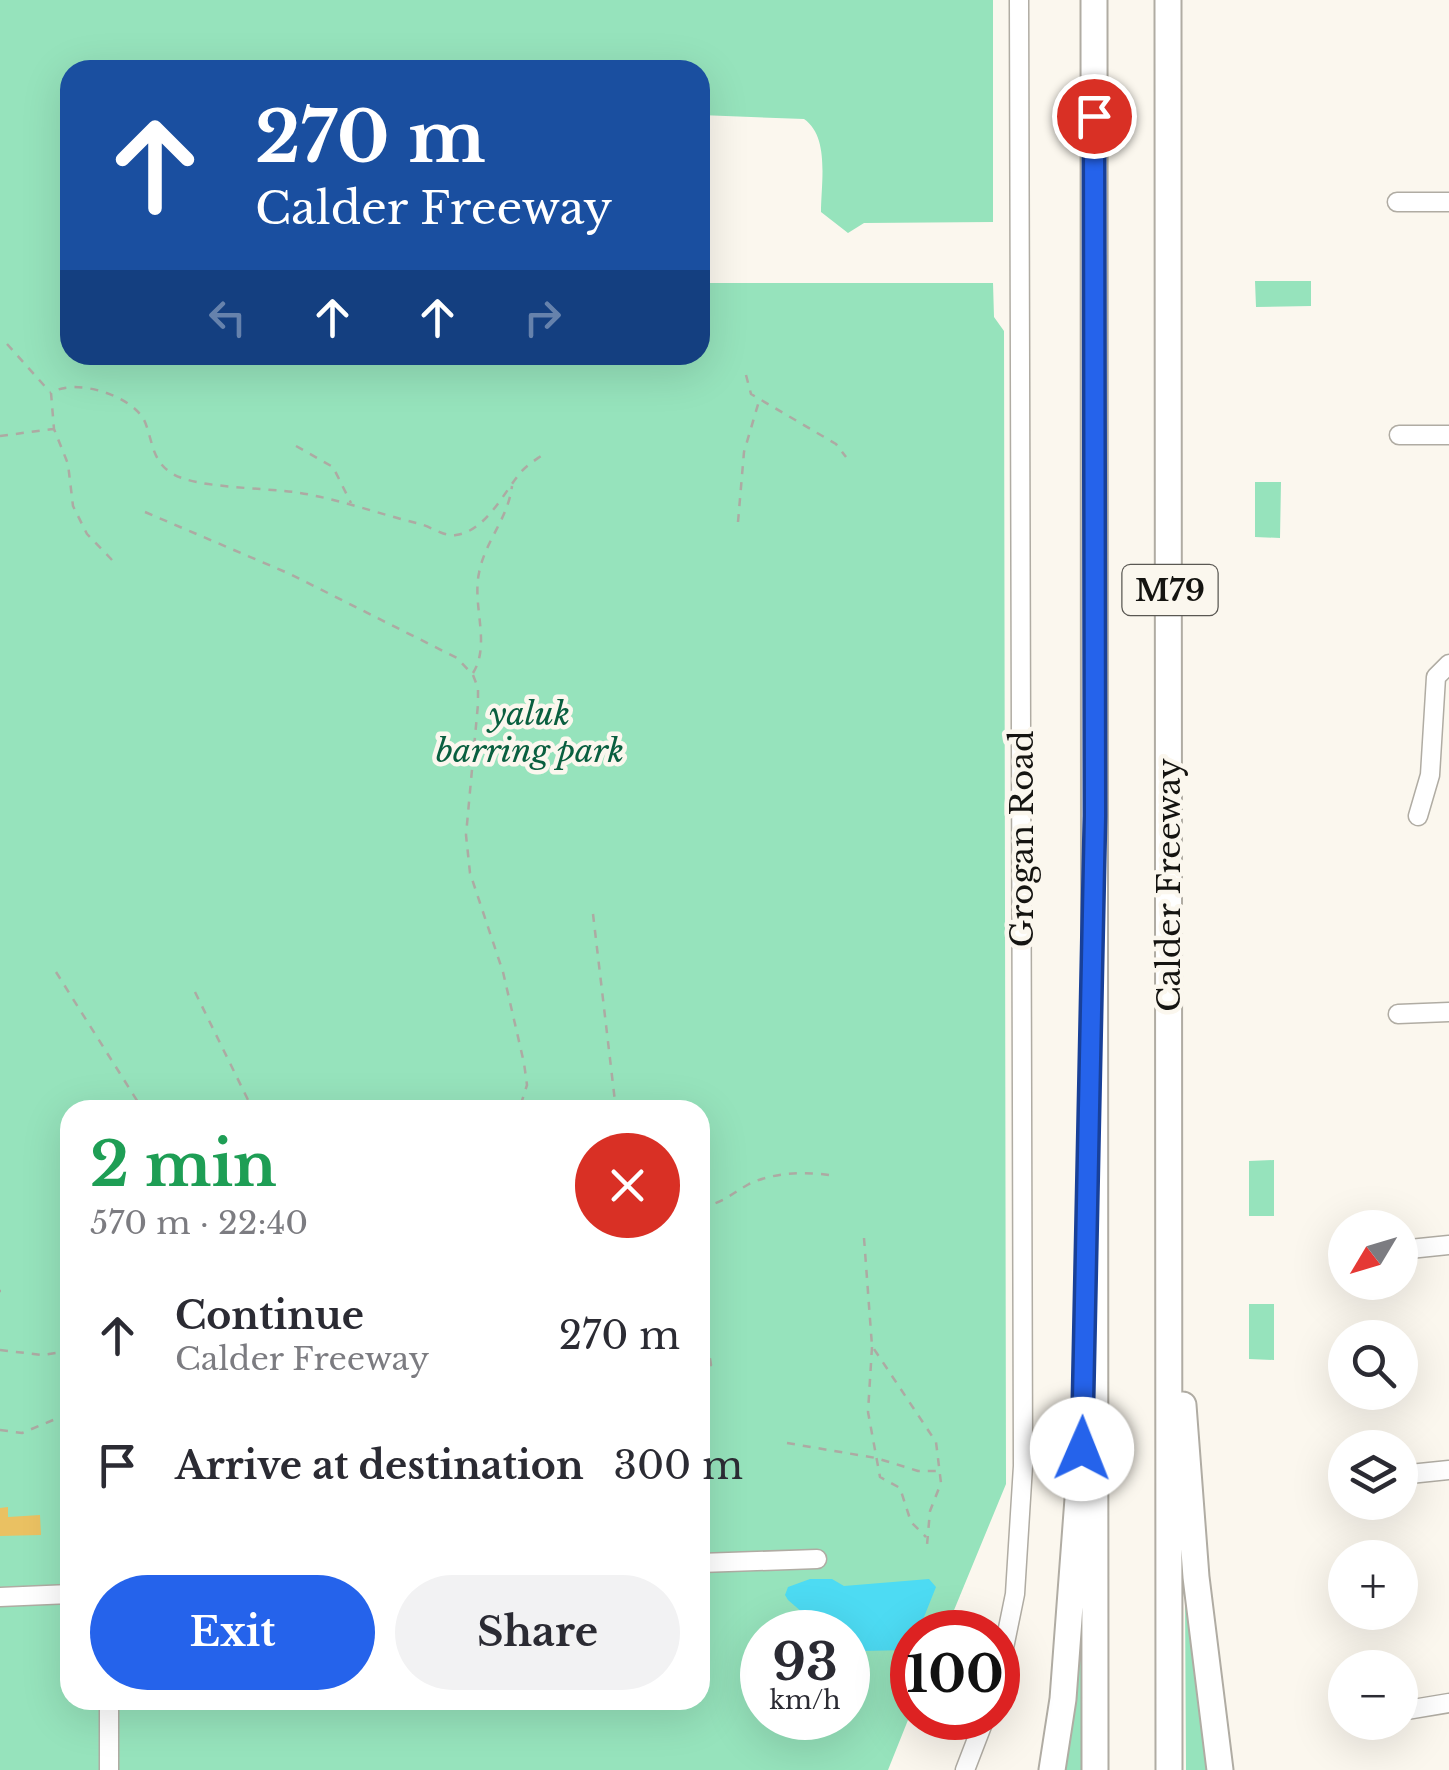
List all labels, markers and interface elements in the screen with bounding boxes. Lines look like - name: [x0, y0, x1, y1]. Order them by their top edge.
- pin: [1052, 74, 1137, 159]
- icon: arrive: [1067, 89, 1122, 144]
- text: 270 m: [255, 94, 486, 181]
- icon: ahead: [90, 100, 220, 230]
- text: Calder Freeway: [255, 180, 612, 236]
- icon: left: [200, 290, 255, 345]
- icon: ahead: [305, 290, 360, 345]
- icon: ahead: [410, 290, 465, 345]
- icon: right: [515, 290, 570, 345]
- road number: M79: [1122, 565, 1218, 615]
- park label: yaluk barring park: [436, 694, 624, 771]
- street label: Grogan Road: [1002, 731, 1042, 947]
- street label: Calder Freeway: [1149, 757, 1189, 1012]
- text: 2 min: [90, 1128, 277, 1202]
- button: close: [575, 1133, 680, 1238]
- text: 570 m · 22:40: [90, 1203, 308, 1243]
- north arrow: [1328, 1210, 1418, 1300]
- map controls: [1328, 1210, 1418, 1740]
- text: Continue: [175, 1292, 364, 1339]
- icon: ahead: [90, 1308, 145, 1363]
- text: 270 m: [559, 1312, 680, 1359]
- button: search: [1328, 1320, 1418, 1410]
- text: Calder Freeway: [175, 1339, 429, 1379]
- position arrow: [1030, 1397, 1134, 1501]
- button: layers: [1328, 1430, 1418, 1520]
- icon: arrive: [90, 1438, 145, 1493]
- text: Arrive at destination: [175, 1442, 584, 1489]
- text: 300 m: [614, 1442, 743, 1489]
- button: +: [1328, 1540, 1418, 1630]
- button: Exit: [90, 1575, 375, 1690]
- button: Share: [395, 1575, 680, 1690]
- speed limit sign: 100: [890, 1610, 1020, 1740]
- text: 93: [772, 1631, 838, 1694]
- button: −: [1328, 1650, 1418, 1740]
- text: km/h: [770, 1685, 840, 1716]

